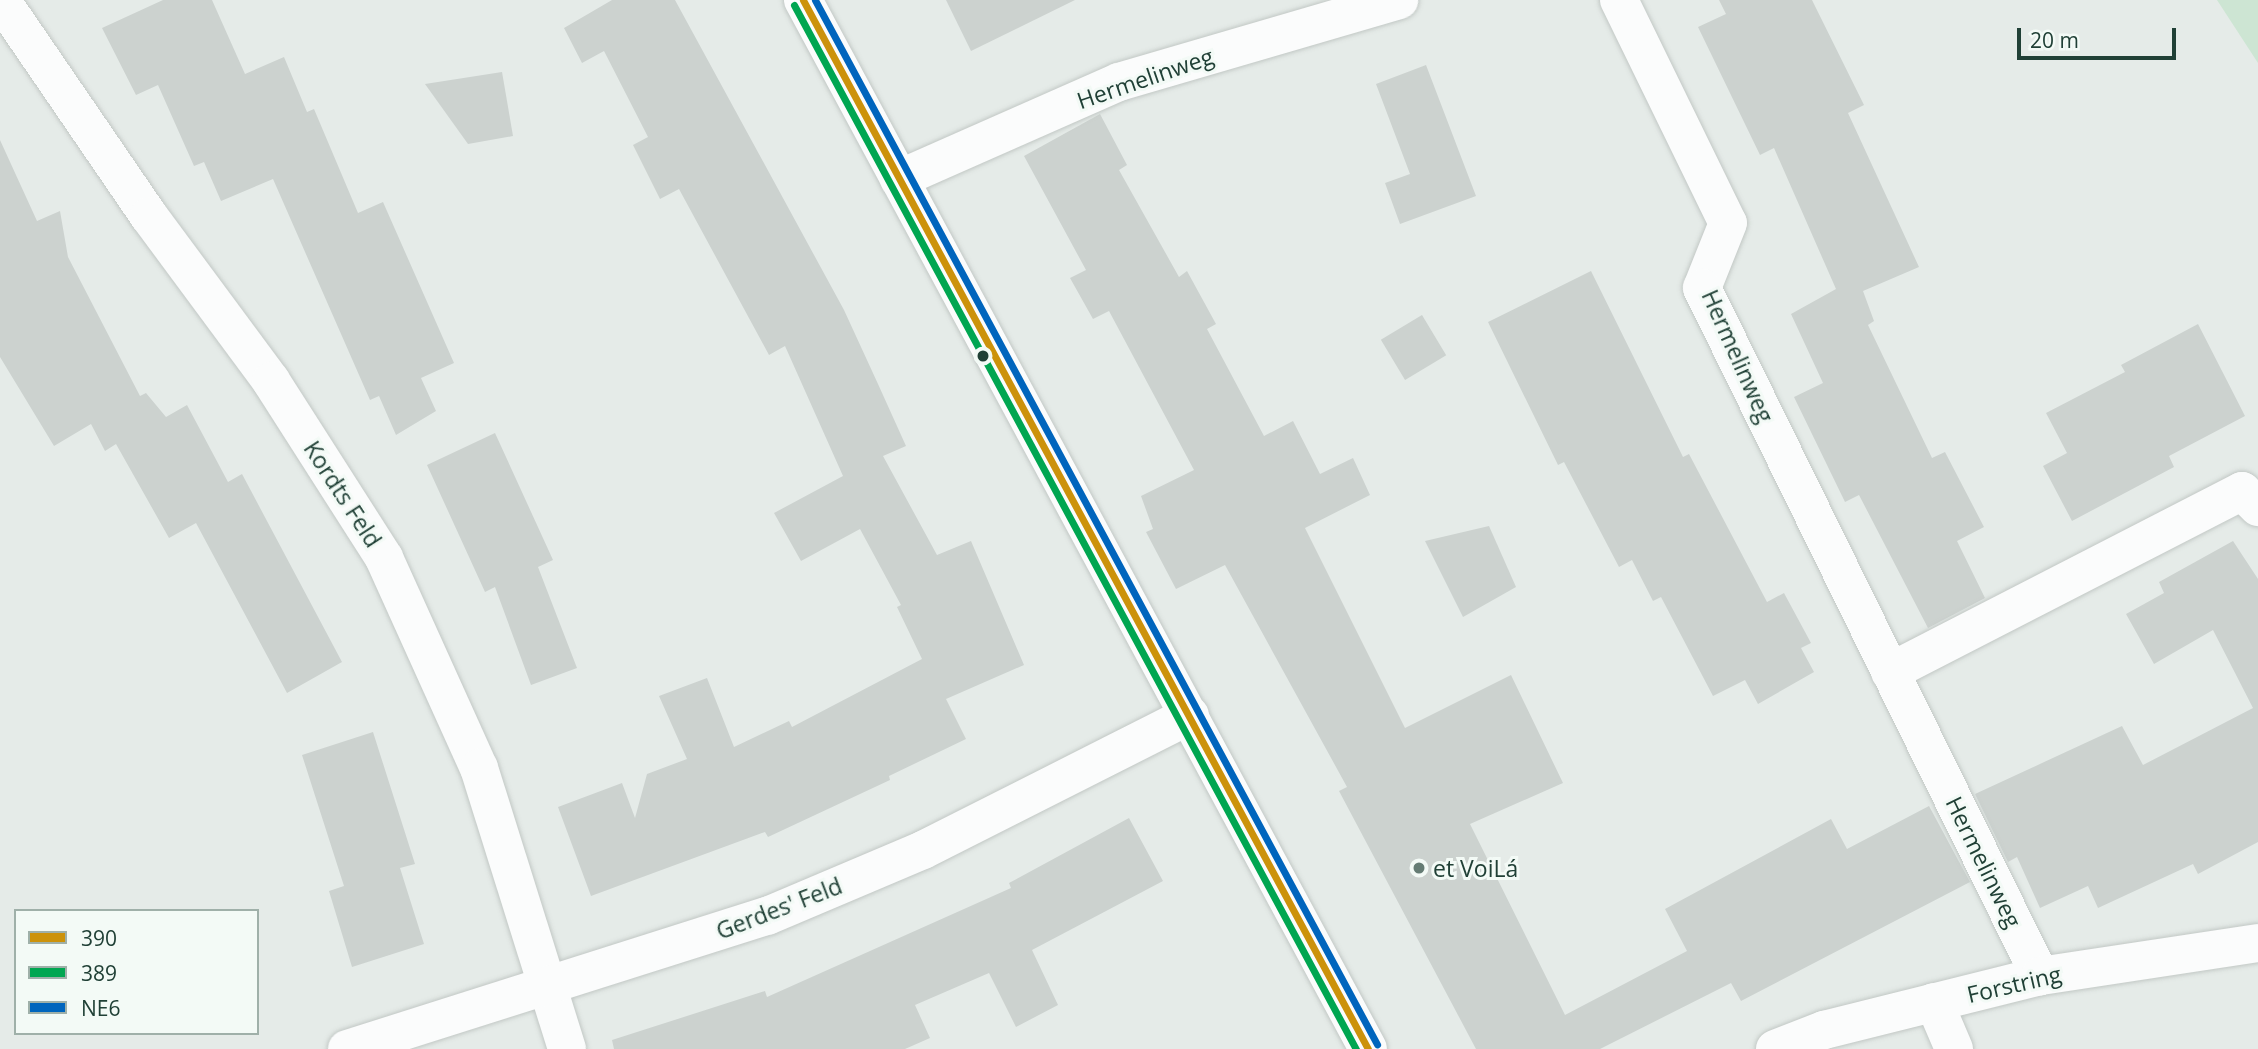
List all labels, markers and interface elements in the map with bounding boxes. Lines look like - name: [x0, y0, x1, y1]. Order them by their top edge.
- scale bar: [2020, 14, 2179, 58]
- text: 20 m: [2030, 26, 2079, 54]
- street label: Hermelinweg: [1073, 42, 1217, 114]
- street label: Hermelinweg: [1696, 285, 1780, 427]
- unlabelled marker: [976, 349, 990, 363]
- street label: Kordts Feld: [298, 436, 388, 552]
- street label: Hermelinweg: [1940, 792, 2028, 932]
- place label: et VoiLá: [1433, 854, 1518, 882]
- marker: et VoiLá: [1411, 860, 1427, 876]
- street label: Gerdes' Feld: [712, 871, 846, 945]
- legend: [14, 909, 259, 1035]
- text: 390: [81, 924, 117, 952]
- text: 389: [81, 959, 117, 987]
- street label: Forstring: [1964, 960, 2064, 1008]
- text: NE6: [81, 994, 121, 1022]

